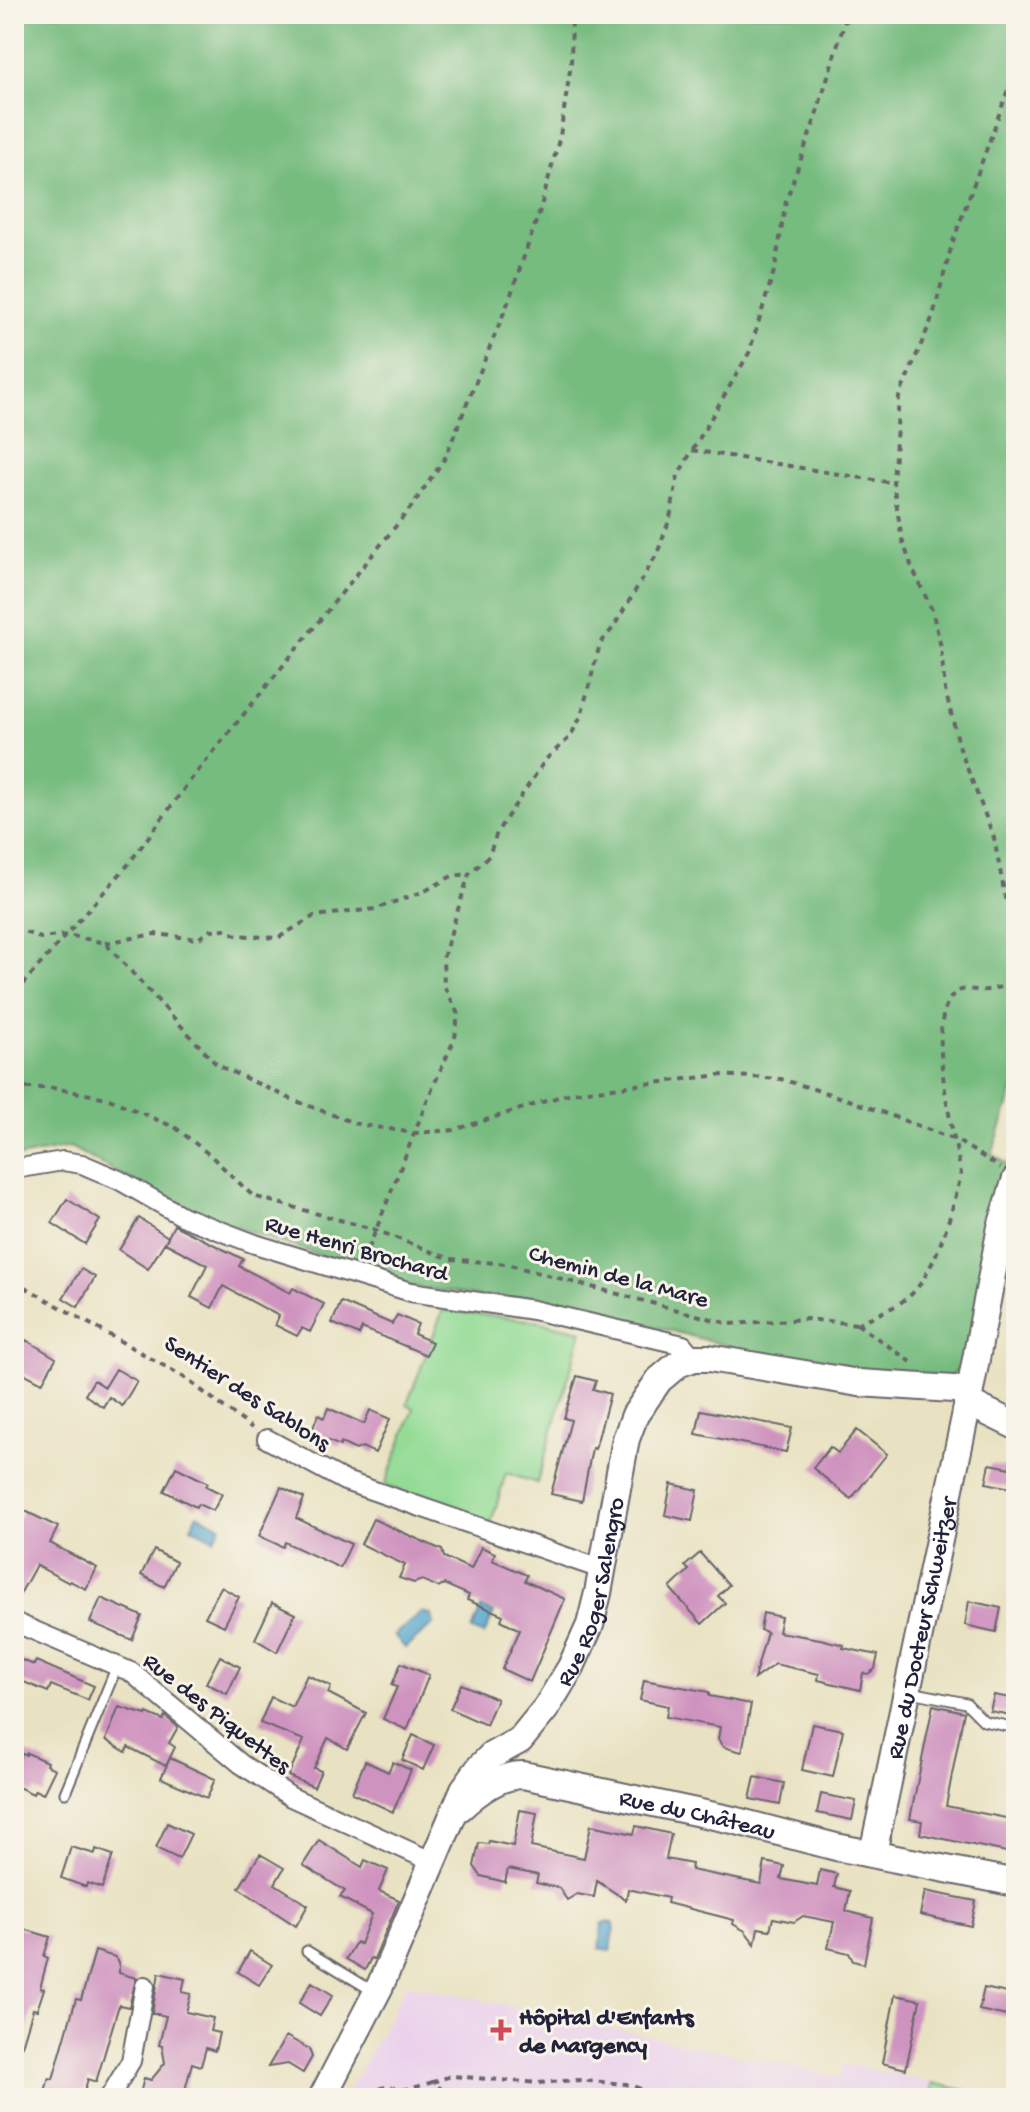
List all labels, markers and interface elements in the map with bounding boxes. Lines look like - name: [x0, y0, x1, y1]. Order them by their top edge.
- street label: Rue Henri Brochard: [261, 1210, 453, 1291]
- street label: Chemin de la Mare: [525, 1240, 712, 1316]
- street label: Sentier des Sablons: [157, 1330, 336, 1460]
- street label: Rue du Docteur Schweitzer: [882, 1493, 966, 1762]
- street label: Rue Roger Salengro: [552, 1495, 633, 1693]
- street label: Rue des Piquettes: [136, 1648, 297, 1782]
- street label: Rue du Château: [616, 1785, 778, 1848]
- place label: Hôpital d'Enfants de Margency: [519, 2005, 695, 2062]
- marker: Hôpital d'Enfants de Margency: [490, 2019, 512, 2041]

